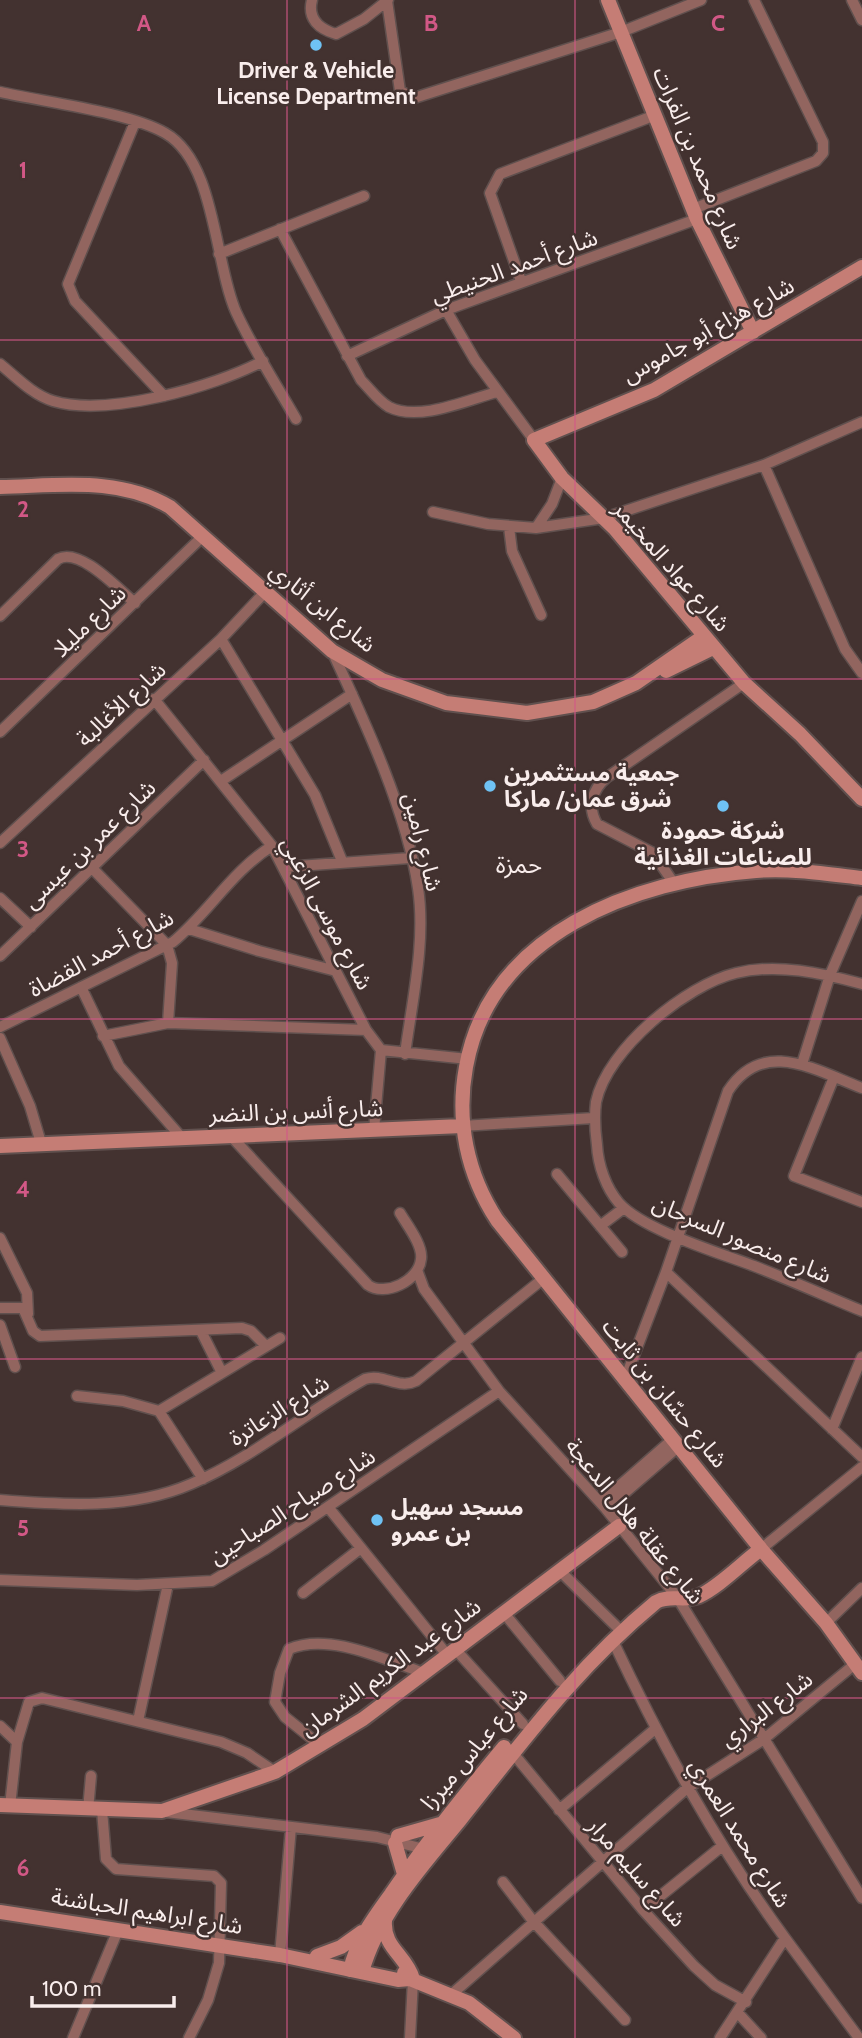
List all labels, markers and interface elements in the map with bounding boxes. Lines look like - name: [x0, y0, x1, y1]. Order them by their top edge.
- text: A: [137, 9, 152, 37]
- text: B: [424, 9, 438, 37]
- text: C: [711, 9, 725, 37]
- marker: Driver & Vehicle License Department: [308, 37, 324, 53]
- place label: Driver & Vehicle License Department: [216, 56, 416, 110]
- street label: شارع محمد بن الفرات: [644, 63, 749, 255]
- text: 1: [19, 156, 27, 184]
- street label: شارع أحمد الحنيطي: [427, 223, 602, 312]
- street label: شارع هزاع أبو جاموس: [617, 271, 800, 392]
- street label: شارع عواد المخيمر: [605, 494, 737, 639]
- text: 2: [17, 495, 29, 523]
- street label: شارع ابن أثاري: [262, 556, 382, 661]
- street label: شارع مليلا: [46, 579, 134, 665]
- street label: شارع الأغالبة: [70, 656, 174, 755]
- place label: جمعية مستثمرين شرق عمان/ ماركا: [504, 759, 679, 813]
- street label: شارع عمر بن عيسى: [17, 774, 163, 917]
- marker: جمعية مستثمرين شرق عمان/ ماركا: [482, 778, 498, 794]
- street label: شارع رامين: [394, 790, 449, 895]
- marker: شركة حمودة للصناعات الغذائية: [715, 798, 731, 814]
- place label: شركة حمودة للصناعات الغذائية: [634, 817, 812, 871]
- street label: شارع موسى الزعبي: [272, 832, 379, 996]
- text: 3: [17, 835, 29, 863]
- district label: حمزة: [496, 850, 542, 879]
- street label: شارع أحمد القضاة: [24, 903, 180, 1006]
- street label: شارع أنس بن النضر: [207, 1094, 384, 1131]
- text: 4: [16, 1175, 30, 1203]
- street label: شارع منصور السرحان: [647, 1189, 836, 1292]
- street label: شارع حسّان بن ثابت: [594, 1313, 734, 1475]
- street label: شارع الزعاترة: [224, 1368, 336, 1454]
- street label: شارع عقلة هلال الدعجة: [557, 1432, 711, 1612]
- street label: شارع صياح الصباحين: [204, 1442, 382, 1573]
- place label: مسجد سهيل بن عمرو: [391, 1493, 524, 1547]
- marker: مسجد سهيل بن عمرو: [369, 1512, 385, 1528]
- text: 5: [17, 1514, 29, 1542]
- street label: شارع عبد الكريم الشرمان: [294, 1592, 488, 1745]
- street label: شارع البراري: [714, 1665, 820, 1756]
- street label: شارع عباس ميرزا: [414, 1681, 536, 1817]
- street label: شارع محمد العمري: [680, 1753, 797, 1915]
- street label: شارع سليم مرار: [579, 1811, 692, 1935]
- text: 6: [17, 1854, 29, 1882]
- street label: شارع ابراهيم الحباشنة: [49, 1882, 245, 1943]
- scale bar: [32, 1965, 173, 2009]
- text: 100 m: [42, 1976, 101, 2001]

